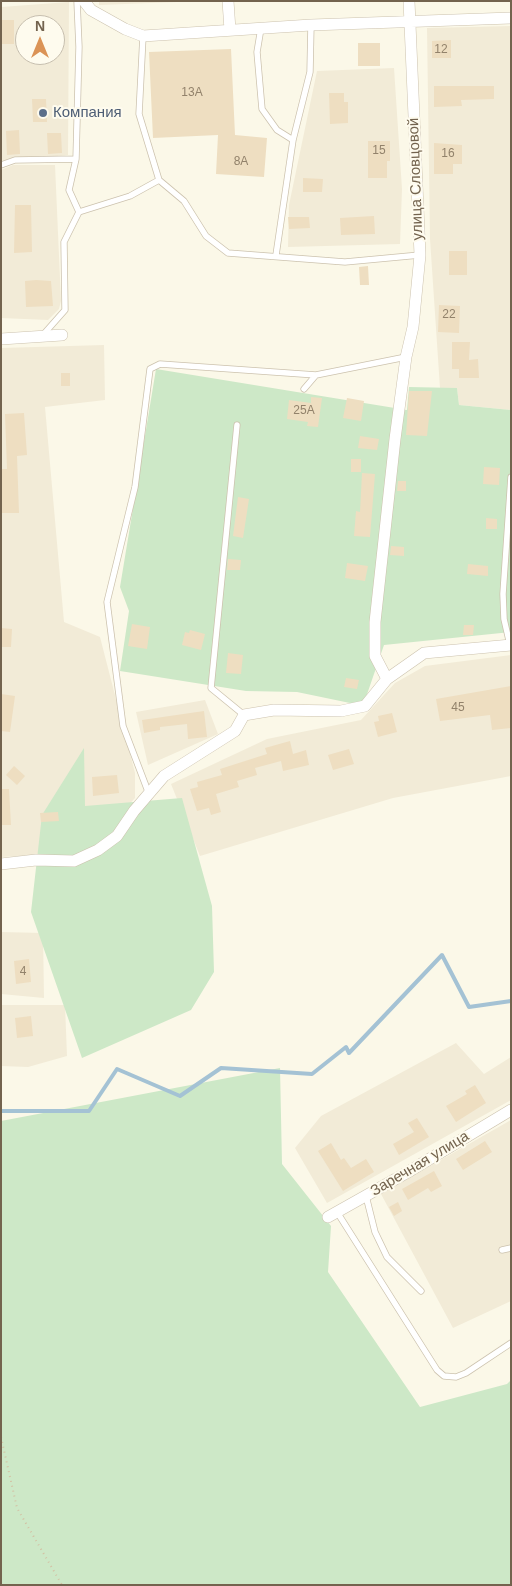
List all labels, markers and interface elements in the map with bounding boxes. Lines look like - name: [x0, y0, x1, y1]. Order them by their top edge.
- north arrow: [15, 15, 65, 65]
- text: N: [35, 18, 45, 34]
- house number: 12: [434, 43, 448, 57]
- house number: 13А: [181, 86, 203, 100]
- place label: Компания: [53, 104, 122, 122]
- marker: Компания: [37, 107, 49, 119]
- street label: улица Словцовой: [405, 117, 427, 241]
- house number: 15: [372, 144, 386, 158]
- house number: 16: [441, 147, 455, 161]
- house number: 8А: [234, 155, 248, 169]
- house number: 22: [442, 308, 456, 322]
- house number: 25А: [293, 404, 315, 418]
- house number: 45: [451, 701, 465, 715]
- house number: 4: [20, 965, 26, 979]
- street label: Заречная улица: [368, 1128, 472, 1200]

